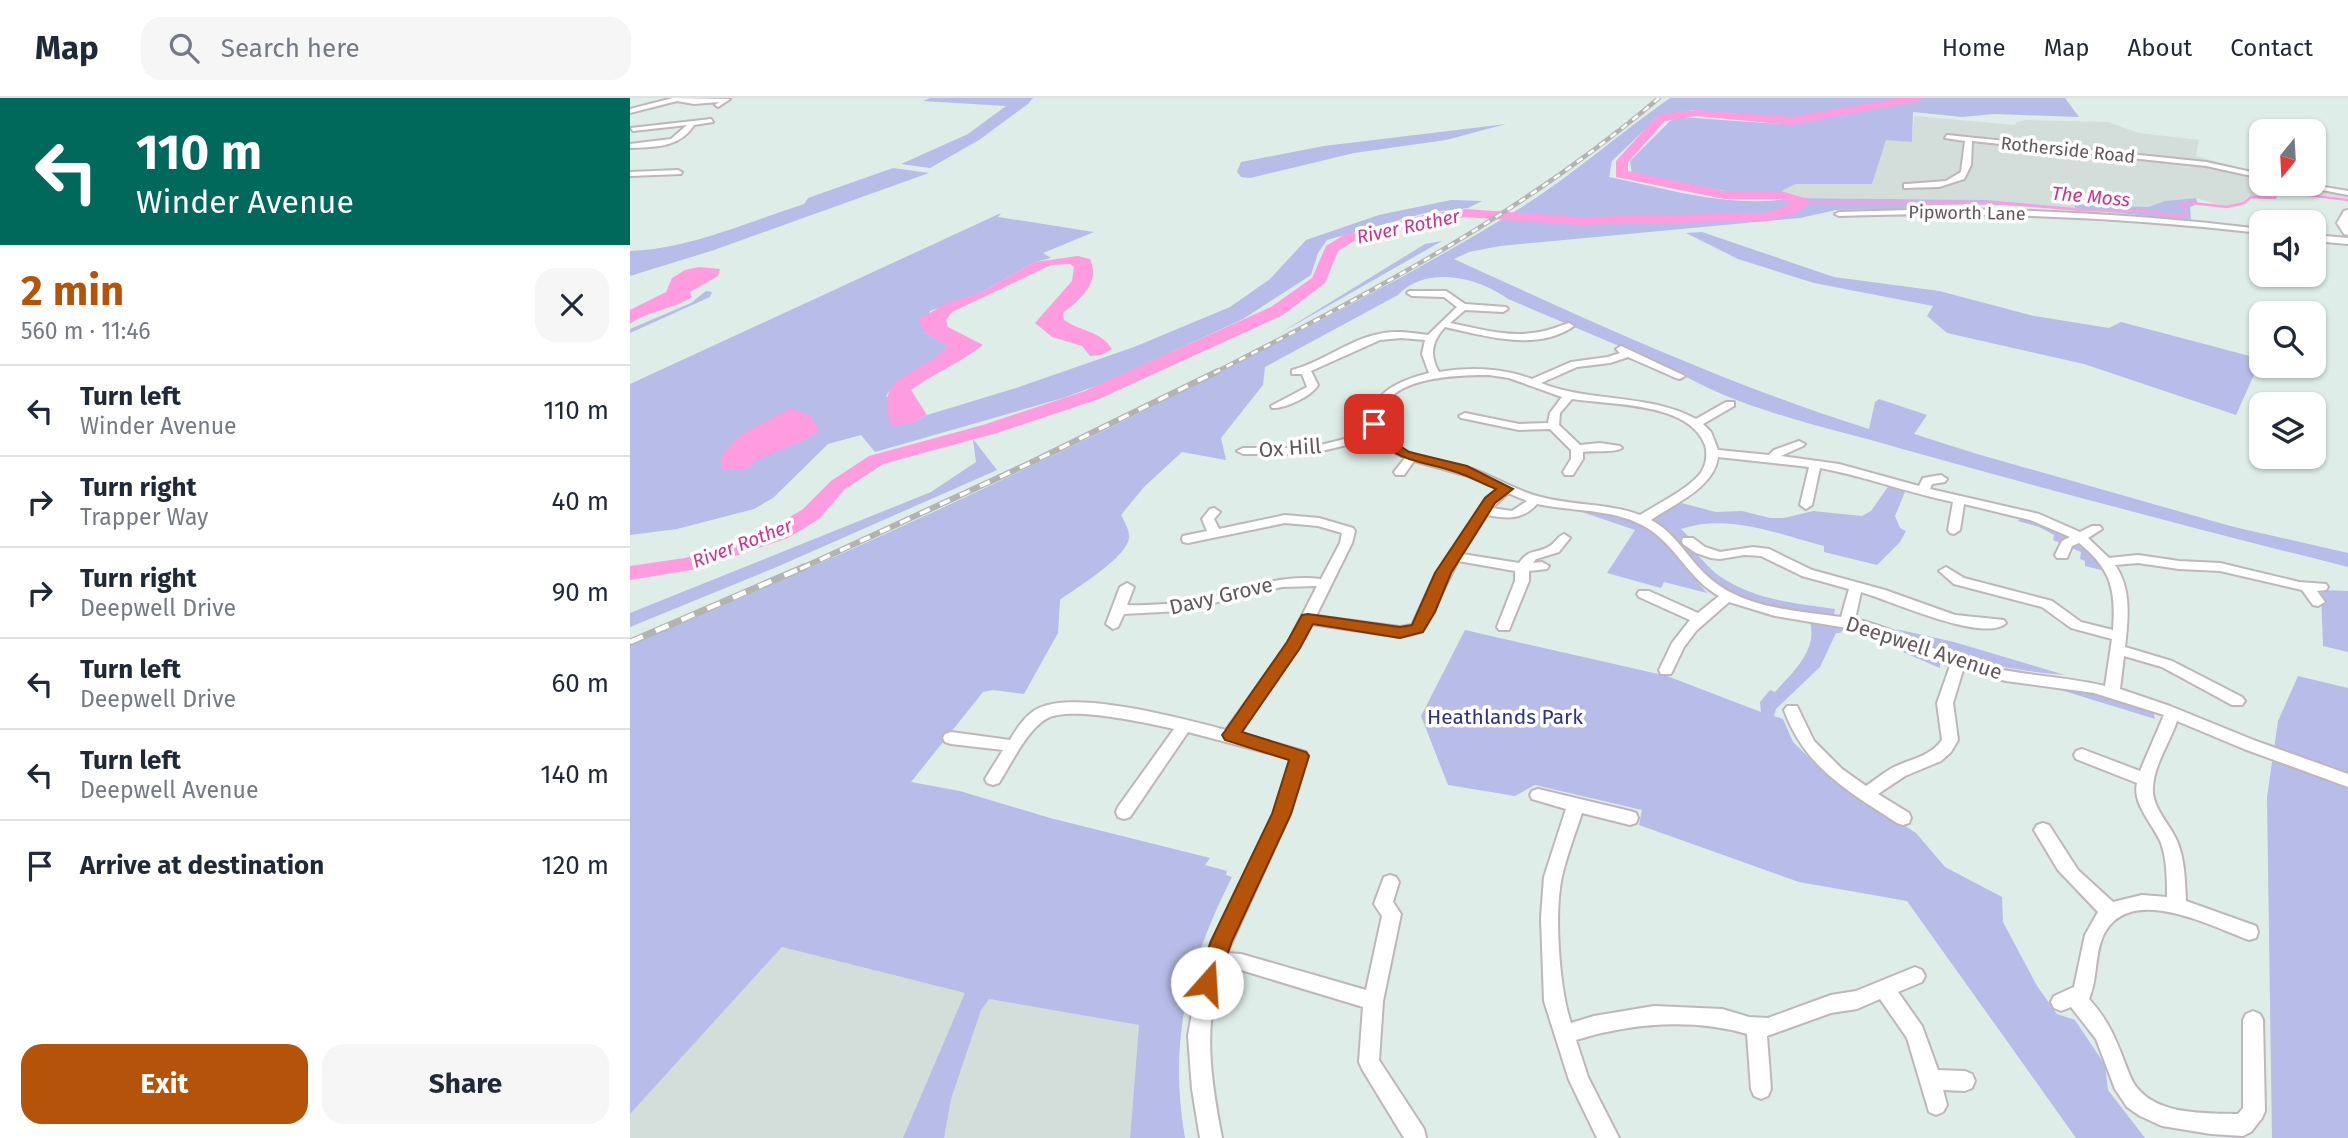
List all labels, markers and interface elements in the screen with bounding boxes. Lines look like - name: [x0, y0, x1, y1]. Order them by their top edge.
- search box: [141, 17, 631, 80]
- text: Map: [35, 28, 99, 68]
- icon: search: [165, 29, 203, 67]
- text: Search here: [221, 33, 360, 64]
- text: Home: [1942, 34, 2006, 62]
- text: Map: [2044, 34, 2090, 62]
- text: About: [2128, 34, 2192, 62]
- text: Contact: [2230, 34, 2313, 62]
- north arrow: [2249, 119, 2326, 196]
- map controls: [2249, 119, 2326, 469]
- text: 110 m: [136, 123, 262, 182]
- icon: left: [21, 126, 112, 217]
- street label: Rotherside Road: [2000, 132, 2136, 168]
- water label: The Moss: [2051, 182, 2131, 211]
- text: Winder Avenue: [136, 183, 354, 221]
- street label: Pipworth Lane: [1908, 201, 2026, 225]
- water label: River Rother: [1354, 204, 1462, 249]
- button: sound: [2249, 210, 2326, 287]
- text: 2 min: [21, 266, 124, 316]
- button: close: [535, 268, 609, 342]
- button: search: [2249, 301, 2326, 378]
- text: 560 m · 11:46: [21, 317, 151, 345]
- text: Turn left: [80, 381, 181, 412]
- icon: left: [21, 392, 59, 430]
- button: layers: [2249, 392, 2326, 469]
- pin: [1344, 394, 1404, 454]
- text: 110 m: [543, 395, 609, 426]
- icon: arrive: [1355, 405, 1393, 443]
- text: Winder Avenue: [80, 412, 237, 440]
- street label: Ox Hill: [1258, 433, 1322, 463]
- text: Turn right: [80, 472, 197, 503]
- icon: right: [21, 483, 59, 521]
- text: 40 m: [551, 486, 609, 517]
- text: Trapper Way: [80, 503, 208, 531]
- water label: River Rother: [689, 514, 796, 573]
- text: Turn right: [80, 563, 197, 594]
- street label: Davy Grove: [1167, 571, 1275, 621]
- icon: right: [21, 574, 59, 612]
- text: 90 m: [552, 577, 609, 608]
- text: Deepwell Drive: [80, 594, 236, 622]
- street label: Deepwell Avenue: [1842, 610, 2006, 686]
- text: Turn left: [80, 654, 181, 685]
- icon: left: [21, 665, 59, 703]
- text: 60 m: [551, 668, 609, 699]
- text: Deepwell Drive: [80, 685, 236, 713]
- park label: Heathlands Park: [1427, 704, 1583, 730]
- text: Turn left: [80, 745, 181, 776]
- icon: left: [21, 756, 59, 794]
- text: 140 m: [540, 759, 609, 790]
- text: Deepwell Avenue: [80, 776, 258, 804]
- icon: arrive: [21, 847, 59, 885]
- text: Arrive at destination: [80, 850, 324, 881]
- text: 120 m: [541, 850, 609, 881]
- position arrow: [1170, 946, 1244, 1020]
- button: Exit: [21, 1044, 308, 1124]
- button: Share: [322, 1044, 609, 1124]

